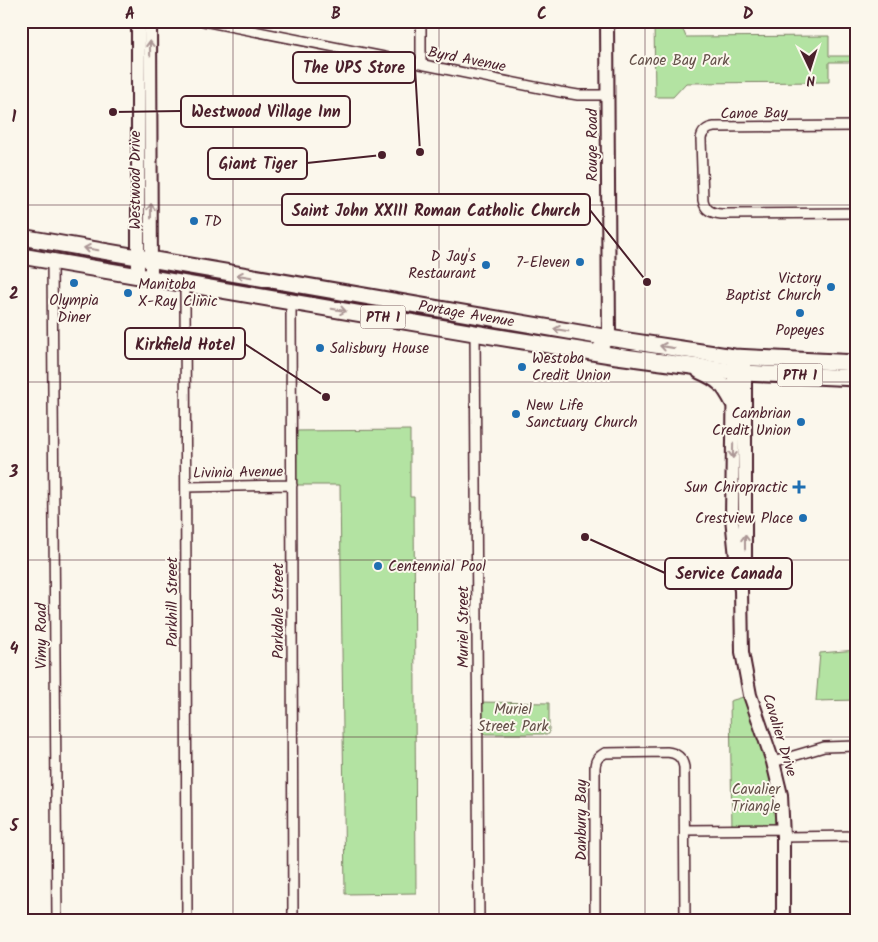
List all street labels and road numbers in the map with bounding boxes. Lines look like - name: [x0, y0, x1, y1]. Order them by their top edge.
- street label: Byrd Avenue: [426, 41, 508, 79]
- street label: Canoe Bay: [720, 101, 789, 127]
- street label: Rouge Road: [581, 108, 605, 181]
- street label: Westwood Drive: [124, 130, 148, 230]
- street label: Portage Avenue: [417, 294, 516, 335]
- road number: PTH 1: [360, 306, 406, 328]
- road number: PTH 1: [778, 364, 822, 386]
- street label: Livinia Avenue: [193, 460, 284, 486]
- street label: Parkhill Street: [161, 557, 185, 647]
- street label: Parkdale Street: [267, 563, 291, 659]
- street label: Muriel Street: [452, 586, 476, 668]
- street label: Vimy Road: [30, 602, 54, 669]
- street label: Cavalier Drive: [755, 691, 803, 780]
- street label: Danbury Bay: [570, 778, 594, 861]

